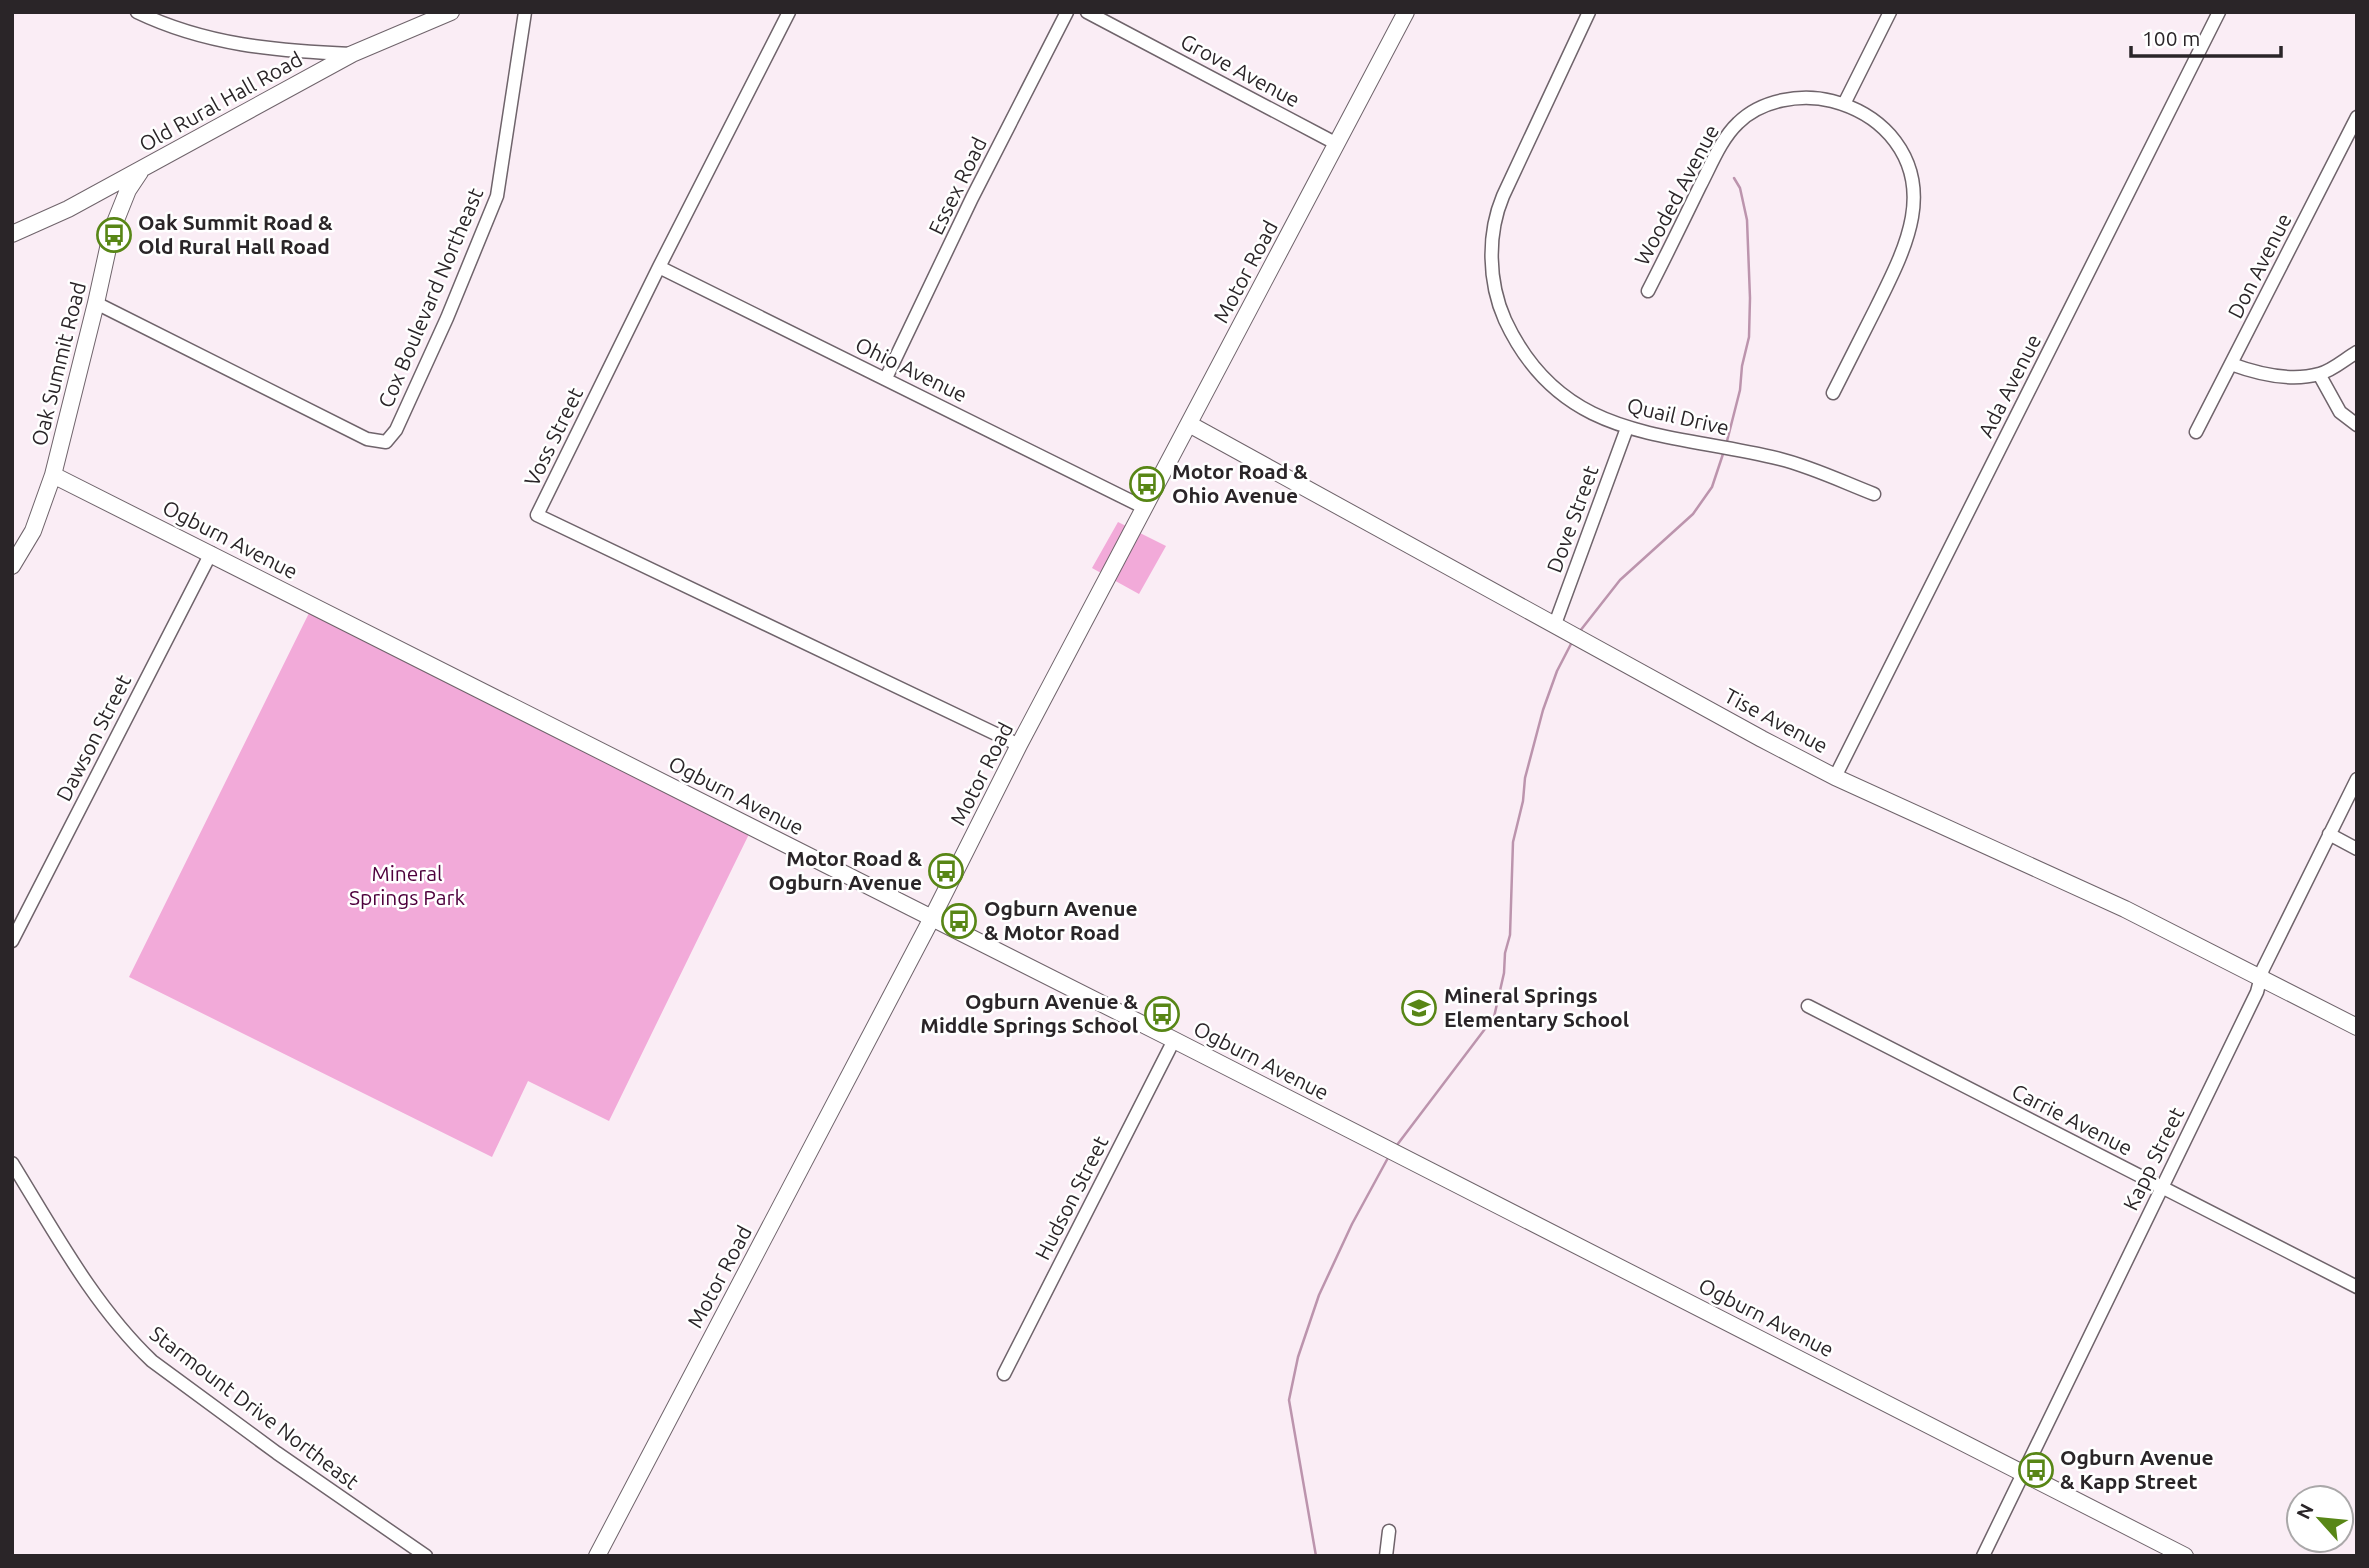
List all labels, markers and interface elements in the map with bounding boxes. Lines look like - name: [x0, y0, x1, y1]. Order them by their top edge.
- scale bar: [2131, 14, 2282, 58]
- text: 100 m: [2142, 26, 2200, 50]
- street label: Grove Avenue: [1177, 29, 1304, 112]
- street label: Old Rural Hall Road: [135, 46, 306, 156]
- street label: Wooded Avenue: [1629, 120, 1723, 269]
- street label: Essex Road: [923, 133, 991, 238]
- street label: Cox Boulevard Northeast: [373, 184, 487, 411]
- street label: Don Avenue: [2222, 209, 2296, 322]
- place label: Oak Summit Road & Old Rural Hall Road: [138, 210, 333, 258]
- bus stop icon: Oak Summit Road & Old Rural Hall Road: [95, 216, 133, 254]
- street label: Motor Road: [1208, 216, 1282, 327]
- street label: Oak Summit Road: [26, 279, 90, 448]
- street label: Ada Avenue: [1973, 330, 2045, 441]
- street label: Ohio Avenue: [852, 332, 971, 406]
- street label: Voss Street: [519, 383, 587, 490]
- street label: Quail Drive: [1625, 393, 1732, 439]
- place label: Motor Road & Ohio Avenue: [1172, 459, 1308, 507]
- street label: Dove Street: [1542, 462, 1603, 576]
- bus stop icon: Motor Road & Ohio Avenue: [1128, 465, 1166, 503]
- street label: Ogburn Avenue: [159, 495, 302, 583]
- street label: Dawson Street: [51, 670, 135, 805]
- street label: Tise Avenue: [1721, 683, 1832, 757]
- street label: Motor Road: [945, 718, 1017, 829]
- street label: Ogburn Avenue: [665, 751, 808, 839]
- place label: Motor Road & Ogburn Avenue: [768, 846, 922, 894]
- bus stop icon: Motor Road & Ogburn Avenue: [927, 852, 965, 890]
- park label: Mineral Springs Park: [349, 861, 465, 909]
- place label: Ogburn Avenue & Motor Road: [984, 896, 1138, 944]
- bus stop icon: Ogburn Avenue & Motor Road: [940, 902, 978, 940]
- place label: Mineral Springs Elementary School: [1444, 983, 1629, 1031]
- place label: Ogburn Avenue & Middle Springs School: [920, 989, 1138, 1037]
- school or university icon: Mineral Springs Elementary School: [1400, 989, 1438, 1027]
- bus stop icon: Ogburn Avenue & Middle Springs School: [1143, 995, 1181, 1033]
- street label: Ogburn Avenue: [1190, 1016, 1333, 1104]
- street label: Carrie Avenue: [2008, 1078, 2137, 1160]
- street label: Kapp Street: [2118, 1103, 2188, 1214]
- street label: Hudson Street: [1030, 1132, 1113, 1263]
- street label: Motor Road: [682, 1221, 756, 1332]
- street label: Ogburn Avenue: [1695, 1273, 1838, 1361]
- street label: Starmount Drive Northeast: [146, 1321, 364, 1494]
- place label: Ogburn Avenue & Kapp Street: [2060, 1445, 2214, 1493]
- bus stop icon: Ogburn Avenue & Kapp Street: [2017, 1451, 2055, 1489]
- north arrow: [2285, 1484, 2355, 1554]
- text: N: [2292, 1500, 2318, 1523]

